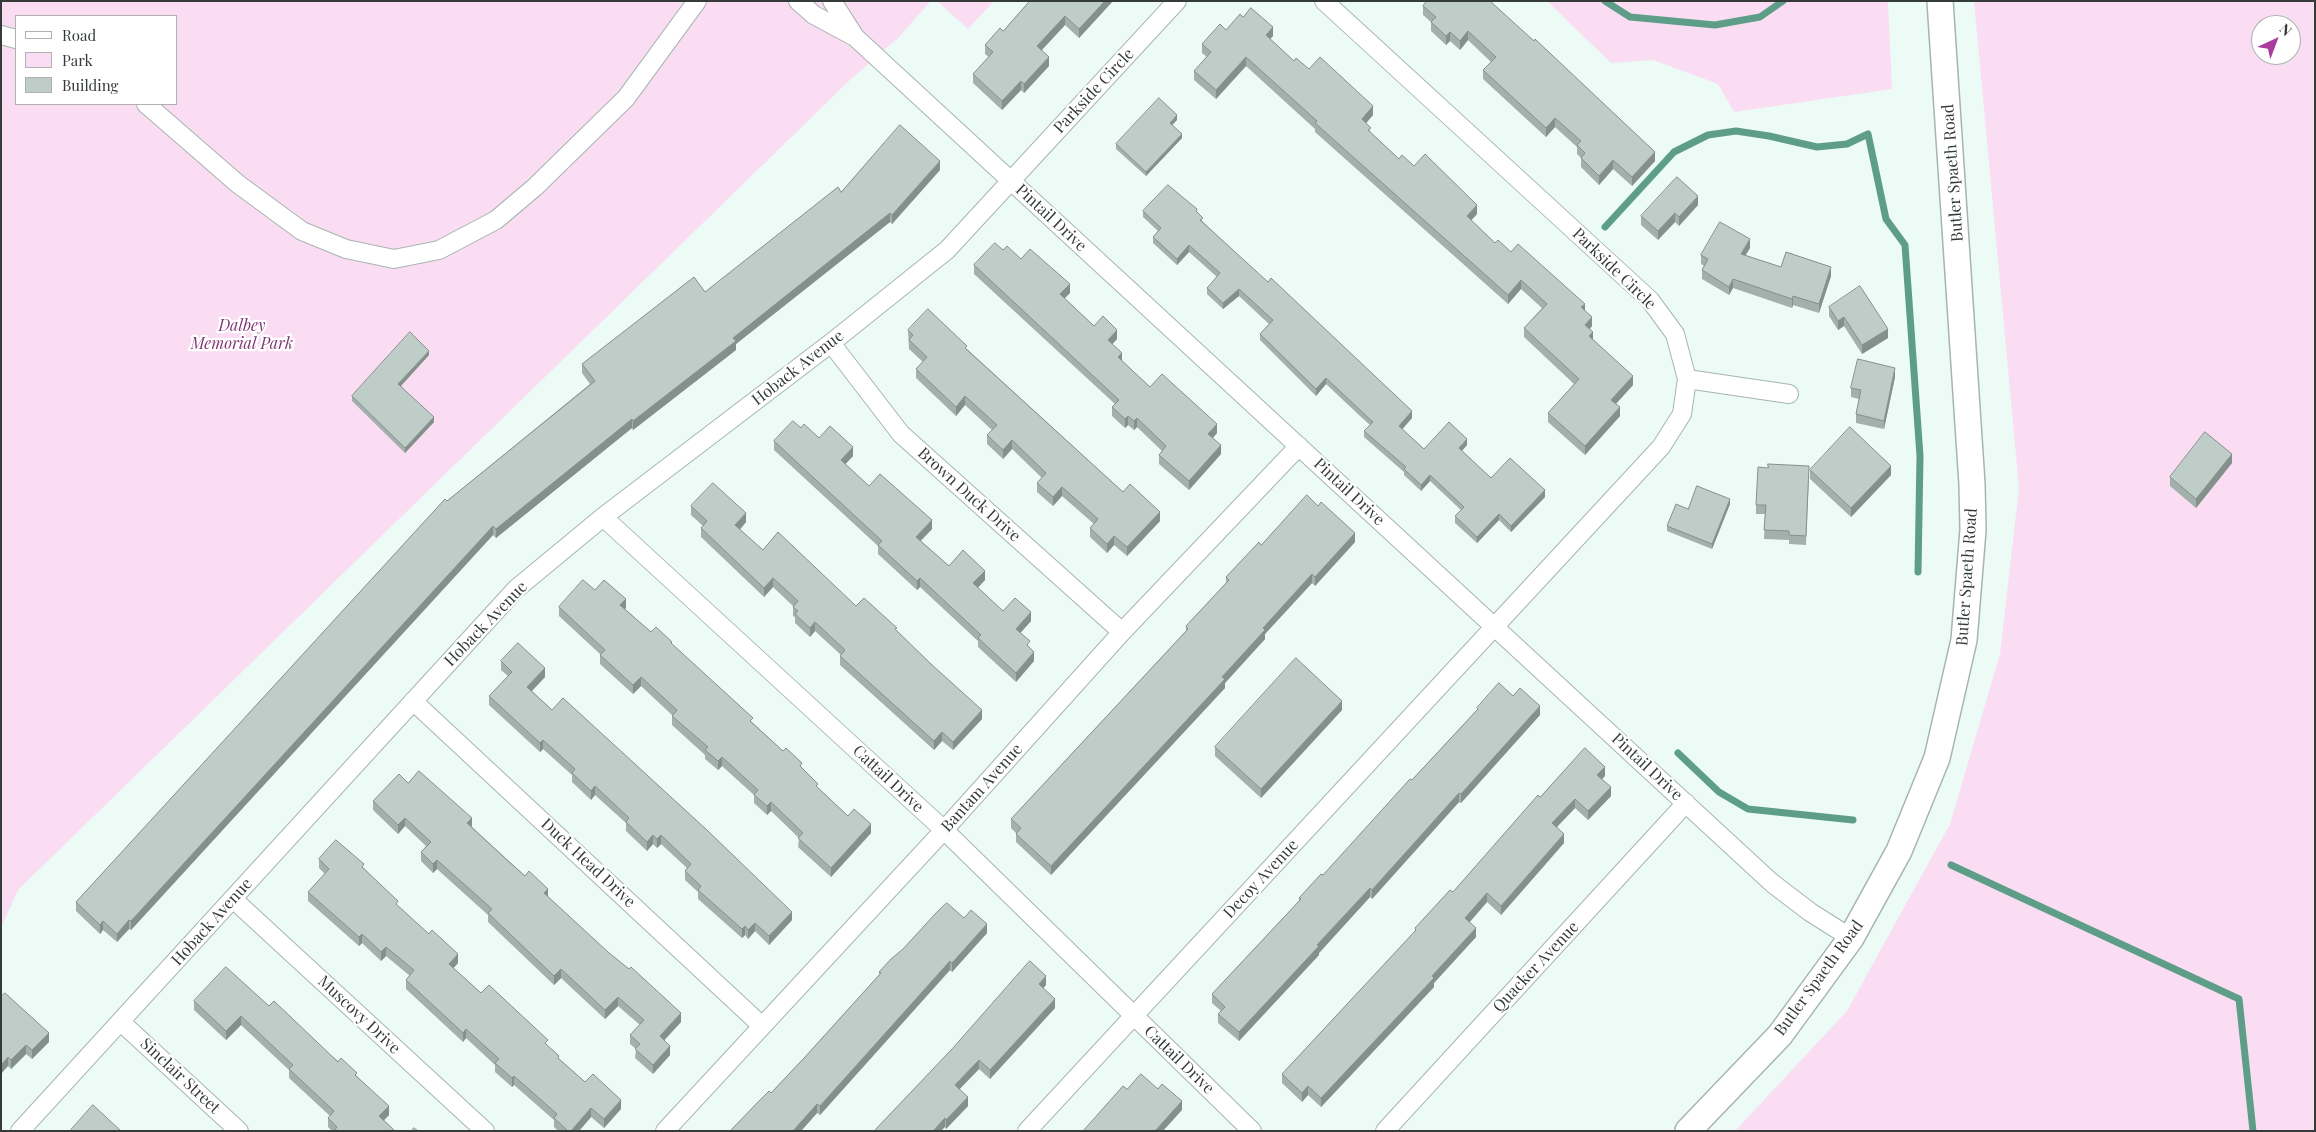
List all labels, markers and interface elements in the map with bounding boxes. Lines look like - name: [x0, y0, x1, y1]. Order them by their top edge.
- legend: [15, 15, 178, 105]
- north arrow: [2251, 15, 2301, 65]
- text: N: [2276, 19, 2296, 40]
- text: Road: [62, 25, 96, 45]
- street label: Parkside Circle: [1050, 45, 1138, 137]
- text: Park: [62, 50, 93, 70]
- text: Building: [62, 75, 118, 95]
- street label: Butler Spaeth Road: [1939, 103, 1967, 243]
- street label: Pintail Drive: [1012, 180, 1090, 256]
- street label: Parkside Circle: [1568, 224, 1660, 314]
- park label: Dalbey Memorial Park: [191, 316, 293, 354]
- street label: Hoback Avenue: [748, 326, 848, 410]
- street label: Brown Duck Drive: [914, 444, 1024, 546]
- street label: Pintail Drive: [1310, 454, 1388, 530]
- street label: Butler Spaeth Road: [1953, 507, 1981, 647]
- street label: Hoback Avenue: [441, 577, 531, 671]
- street label: Pintail Drive: [1608, 729, 1686, 805]
- street label: Bantam Avenue: [937, 740, 1027, 836]
- street label: Cattail Drive: [849, 741, 927, 817]
- street label: Duck Head Drive: [537, 814, 639, 912]
- street label: Decoy Avenue: [1220, 836, 1302, 922]
- street label: Hoback Avenue: [168, 874, 256, 970]
- street label: Butler Spaeth Road: [1771, 917, 1867, 1039]
- street label: Quacker Avenue: [1489, 918, 1583, 1016]
- street label: Muscovy Drive: [314, 972, 404, 1058]
- street label: Cattail Drive: [1140, 1022, 1218, 1098]
- street label: Sinclair Street: [136, 1034, 224, 1118]

